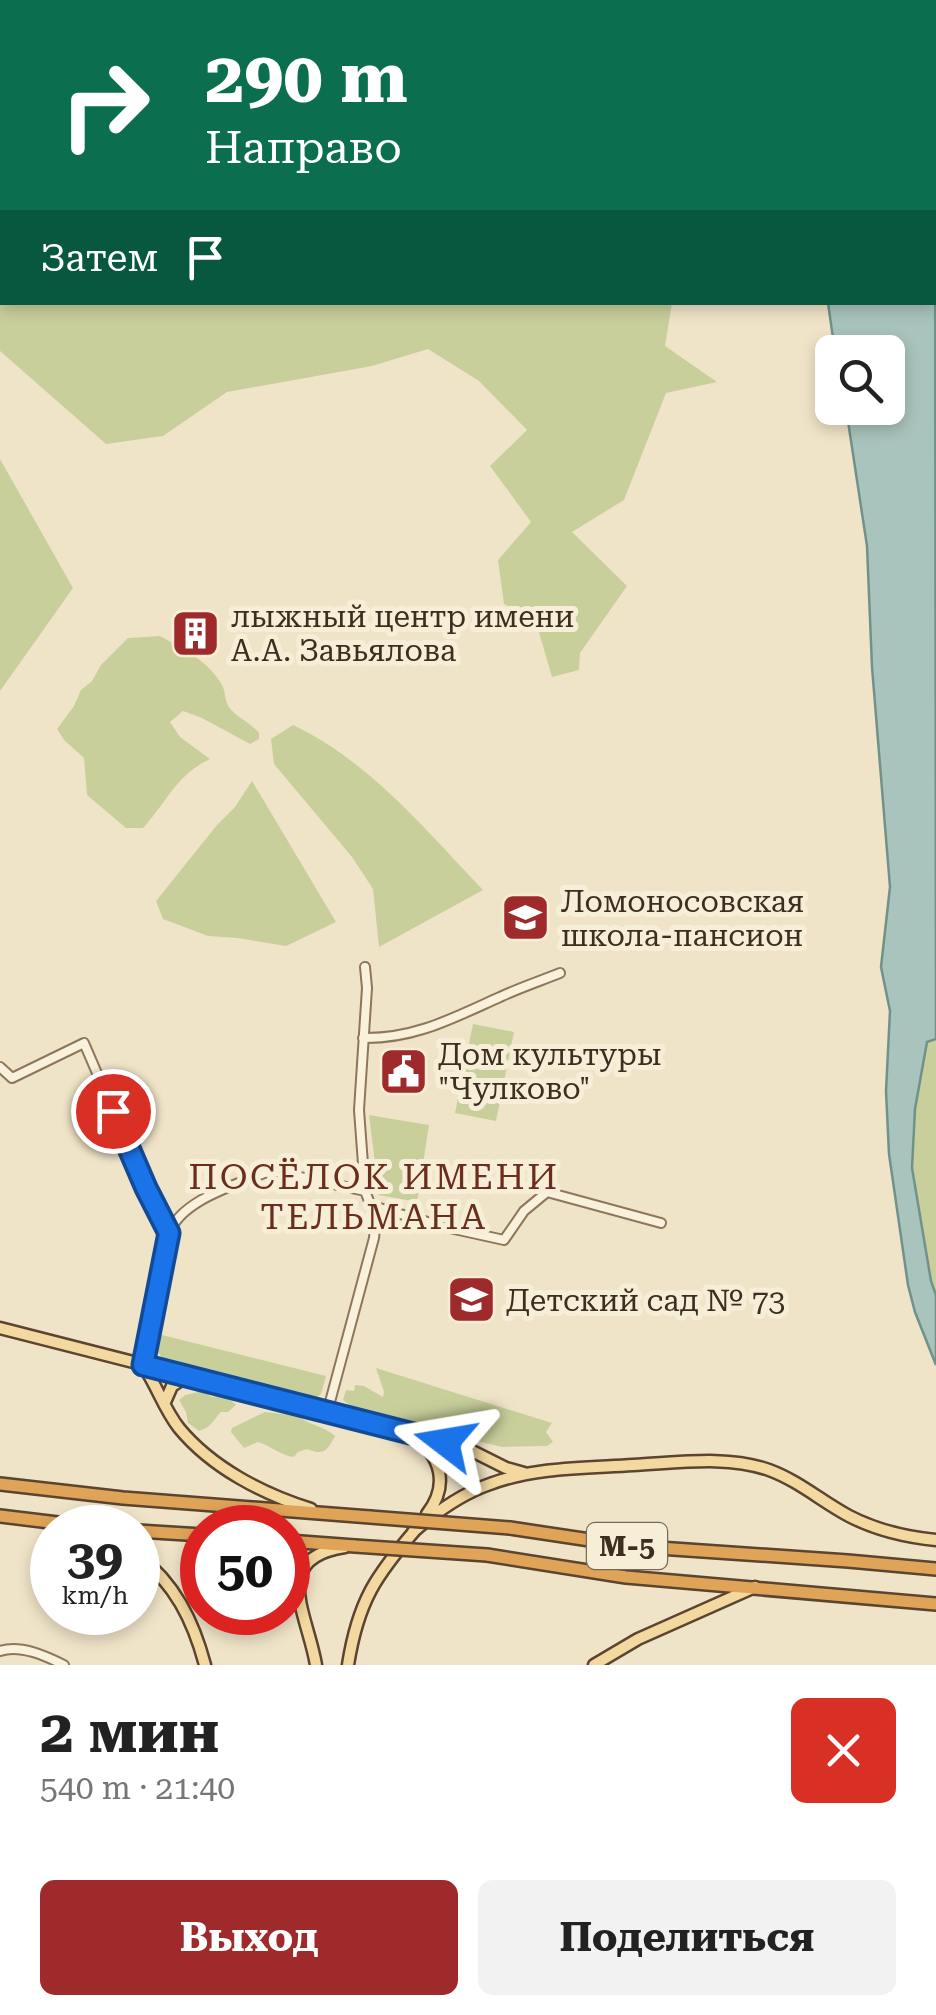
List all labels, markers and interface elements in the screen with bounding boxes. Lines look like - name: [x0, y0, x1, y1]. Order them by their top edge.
- text: 290 m: [205, 37, 408, 119]
- icon: right: [40, 40, 170, 170]
- text: Направо: [205, 121, 402, 174]
- icon: arrive: [178, 230, 233, 285]
- text: Затем: [40, 236, 158, 280]
- map controls: [815, 335, 905, 425]
- button: search: [815, 335, 905, 425]
- place label: лыжный центр имени А.А. Завьялова: [231, 599, 574, 668]
- building icon: лыжный центр имени А.А. Завьялова: [170, 607, 222, 659]
- place label: Ломоносовская школа-пансион: [561, 884, 804, 953]
- school or university icon: Ломоносовская школа-пансион: [500, 892, 552, 944]
- place label: Дом культуры "Чулково": [438, 1037, 662, 1106]
- public building icon: Дом культуры "Чулково": [377, 1045, 429, 1097]
- pin: [71, 1069, 156, 1154]
- icon: arrive: [86, 1084, 141, 1139]
- district label: ПОСЁЛОК ИМЕНИ ТЕЛЬМАНА: [188, 1157, 560, 1238]
- school or university icon: Детский сад № 73: [445, 1274, 497, 1326]
- place label: Детский сад № 73: [506, 1283, 785, 1318]
- position arrow: [393, 1390, 497, 1494]
- speed limit sign: 50: [180, 1505, 310, 1635]
- road number: М-5: [587, 1523, 667, 1569]
- text: 39: [67, 1529, 123, 1587]
- text: km/h: [62, 1581, 128, 1610]
- text: 2 мин: [40, 1696, 219, 1767]
- button: close: [791, 1698, 896, 1803]
- text: 540 m · 21:40: [40, 1769, 235, 1807]
- button: Выход: [40, 1880, 458, 1995]
- button: Поделиться: [478, 1880, 896, 1995]

